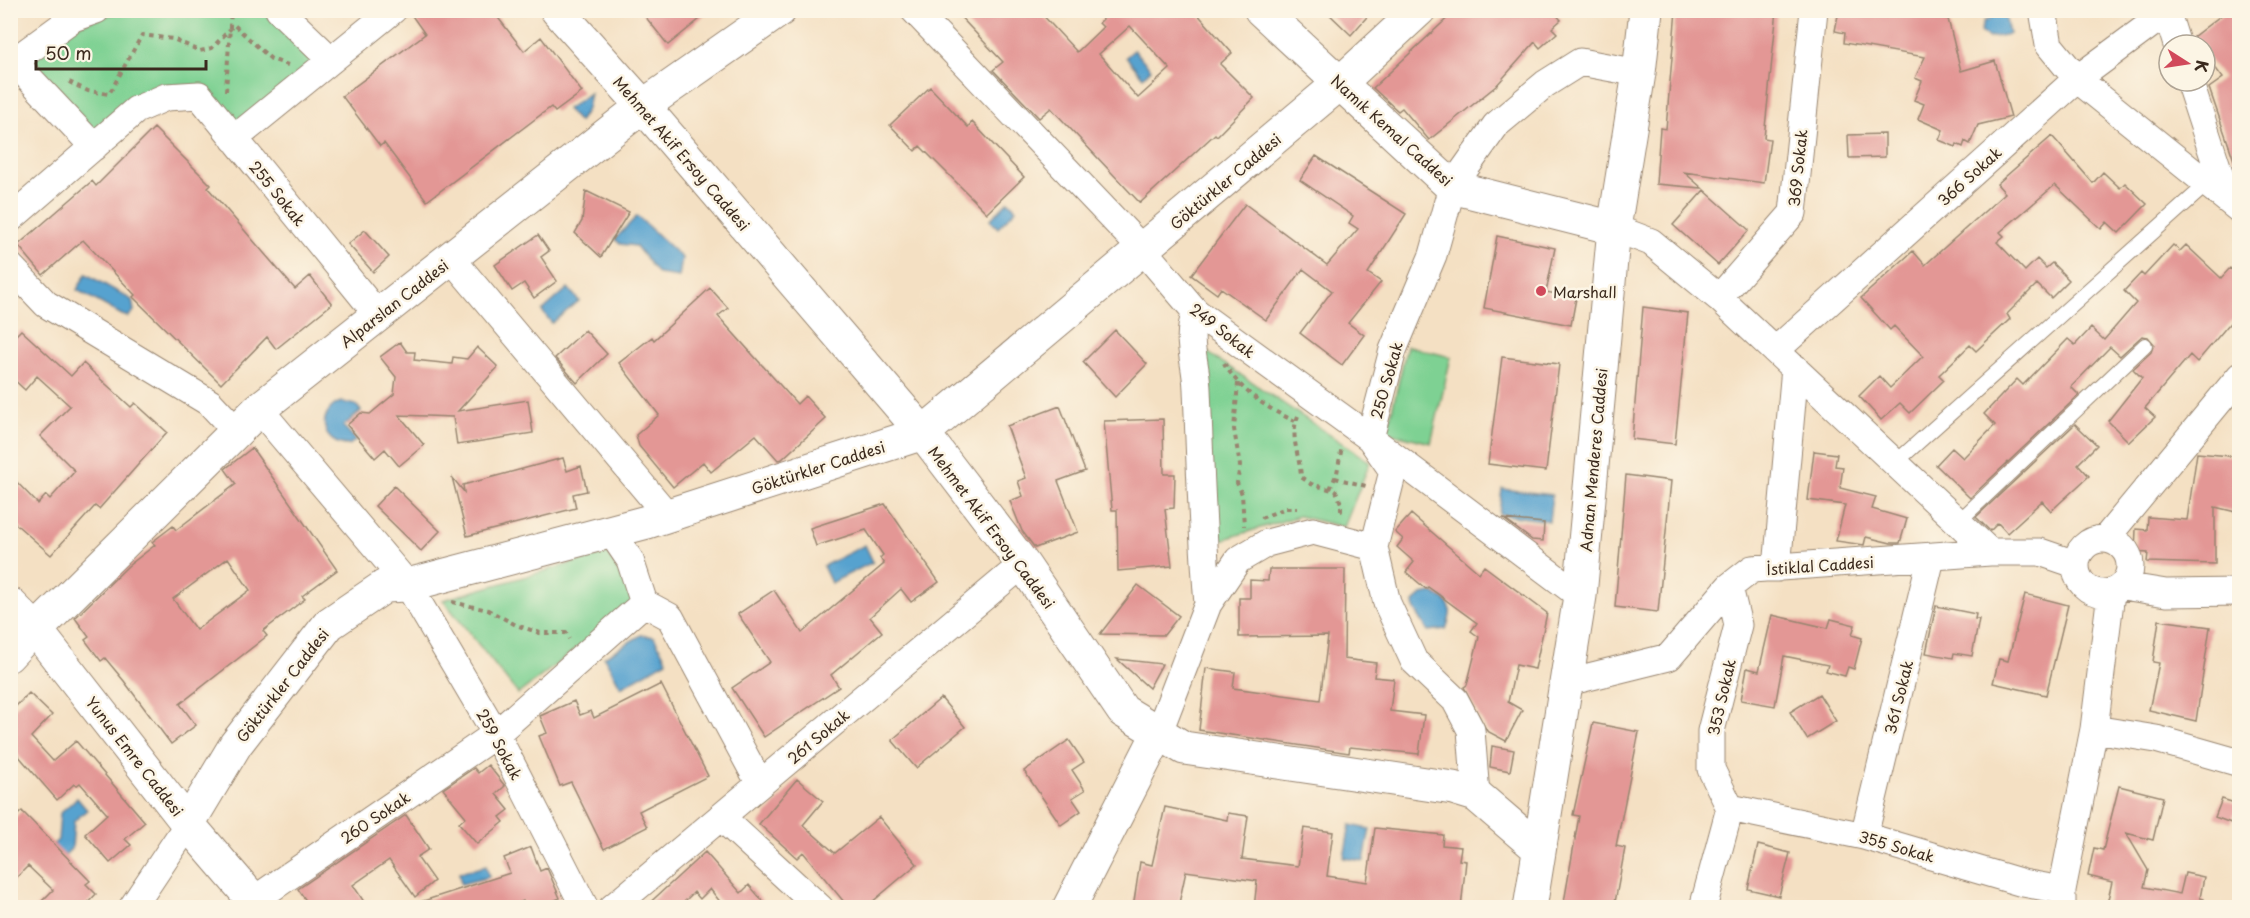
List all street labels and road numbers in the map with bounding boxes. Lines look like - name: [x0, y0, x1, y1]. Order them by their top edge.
- street label: Namık Kemal Caddesi: [1326, 69, 1458, 191]
- street label: Mehmet Akif Ersoy Caddesi: [608, 71, 756, 235]
- street label: Göktürkler Caddesi: [1164, 127, 1286, 235]
- street label: 369 Sokak: [1781, 128, 1813, 208]
- street label: 366 Sokak: [1932, 141, 2006, 211]
- street label: 255 Sokak: [244, 155, 312, 231]
- street label: Alparslan Caddesi: [335, 253, 453, 353]
- street label: 249 Sokak: [1185, 297, 1261, 363]
- street label: 250 Sokak: [1364, 339, 1408, 421]
- street label: Adnan Menderes Caddesi: [1574, 367, 1612, 553]
- street label: Göktürkler Caddesi: [748, 435, 888, 499]
- street label: Mehmet Akif Ersoy Caddesi: [923, 441, 1061, 613]
- street label: İstiklal Caddesi: [1765, 550, 1875, 580]
- street label: Göktürkler Caddesi: [230, 623, 334, 747]
- street label: 353 Sokak: [1701, 656, 1741, 738]
- street label: 361 Sokak: [1878, 657, 1918, 737]
- street label: Yunus Emre Caddesi: [81, 691, 189, 821]
- street label: 261 Sokak: [782, 703, 854, 769]
- street label: 259 Sokak: [472, 704, 529, 784]
- street label: 260 Sokak: [336, 785, 415, 849]
- street label: 355 Sokak: [1856, 824, 1938, 868]

